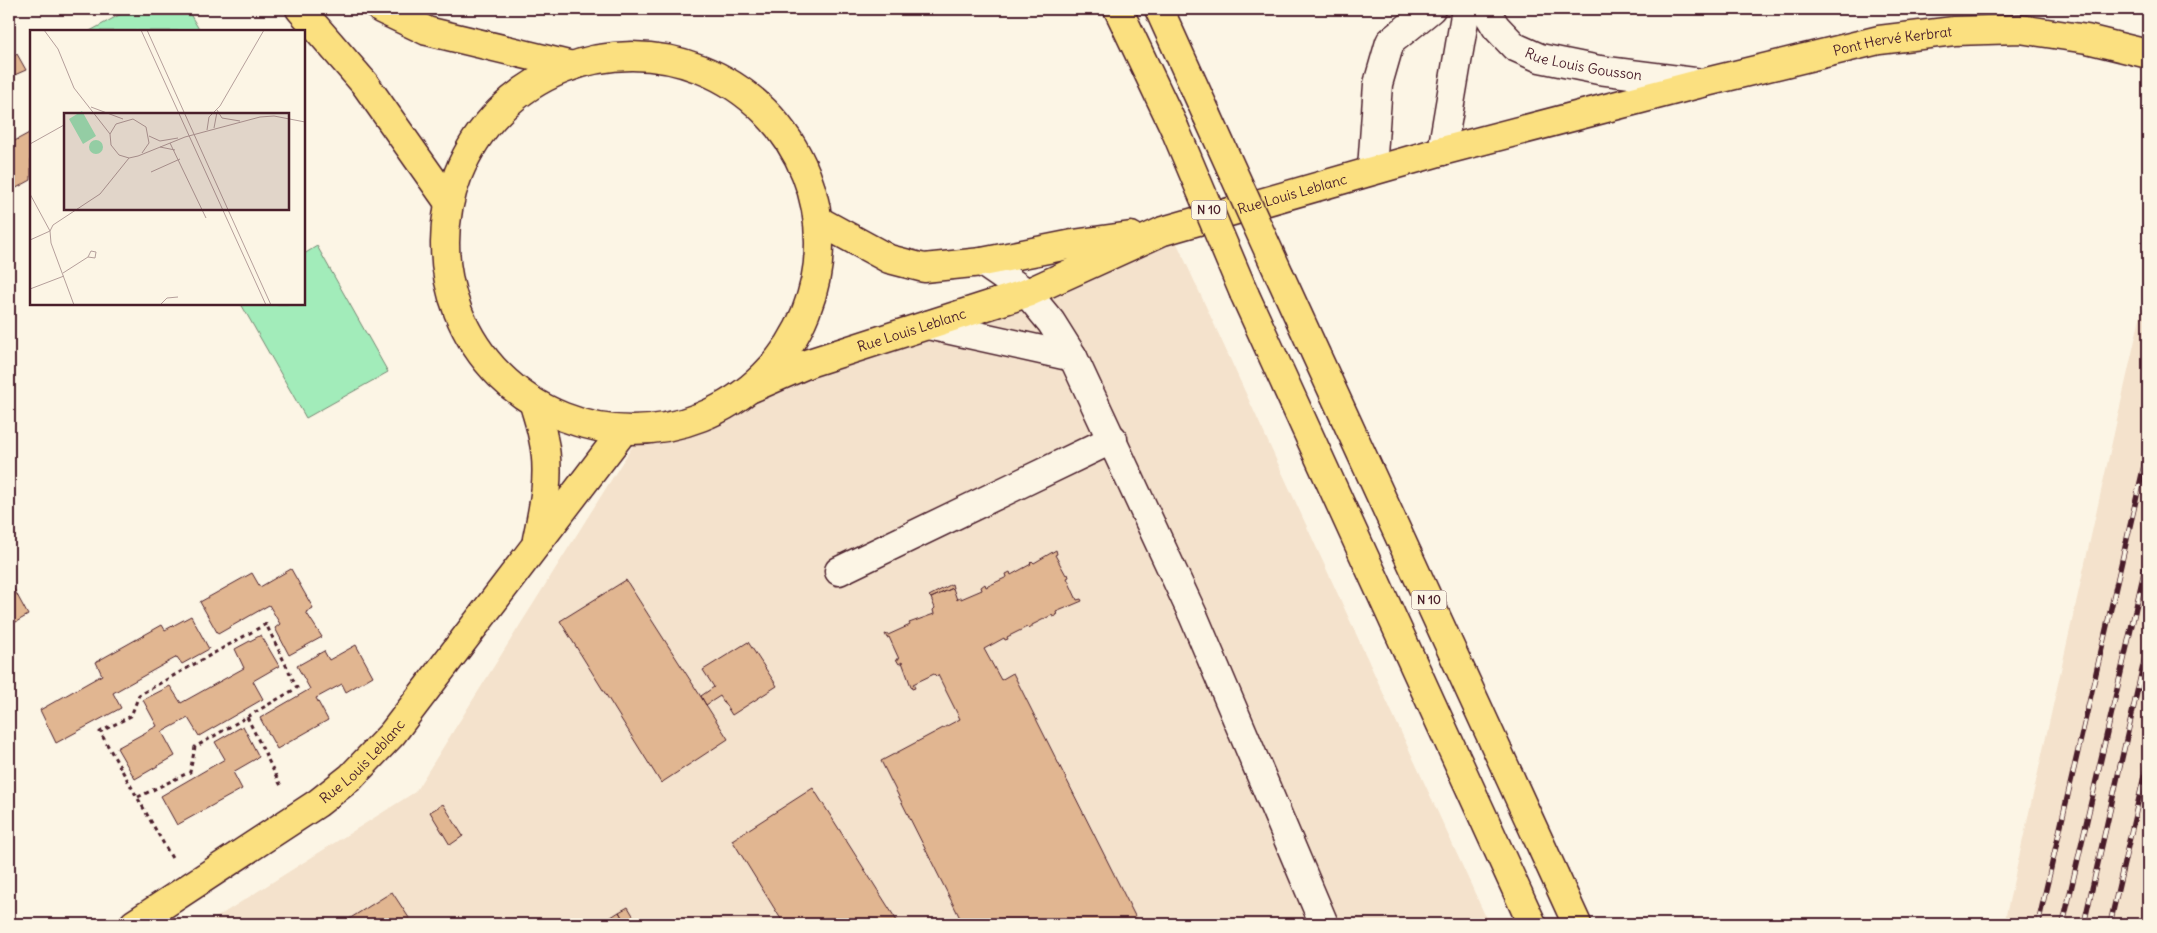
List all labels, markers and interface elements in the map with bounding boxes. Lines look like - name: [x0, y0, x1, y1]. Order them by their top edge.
- street label: Pont Hervé Kerbrat: [1831, 22, 1953, 60]
- inset map: [30, 30, 305, 305]
- street label: Rue Louis Gousson: [1522, 44, 1643, 84]
- street label: Rue Louis Leblanc: [1235, 170, 1349, 218]
- road number: N 10: [1192, 200, 1226, 220]
- street label: Rue Louis Leblanc: [855, 304, 968, 356]
- road number: N 10: [1412, 590, 1446, 610]
- street label: Rue Louis Leblanc: [316, 716, 409, 807]

